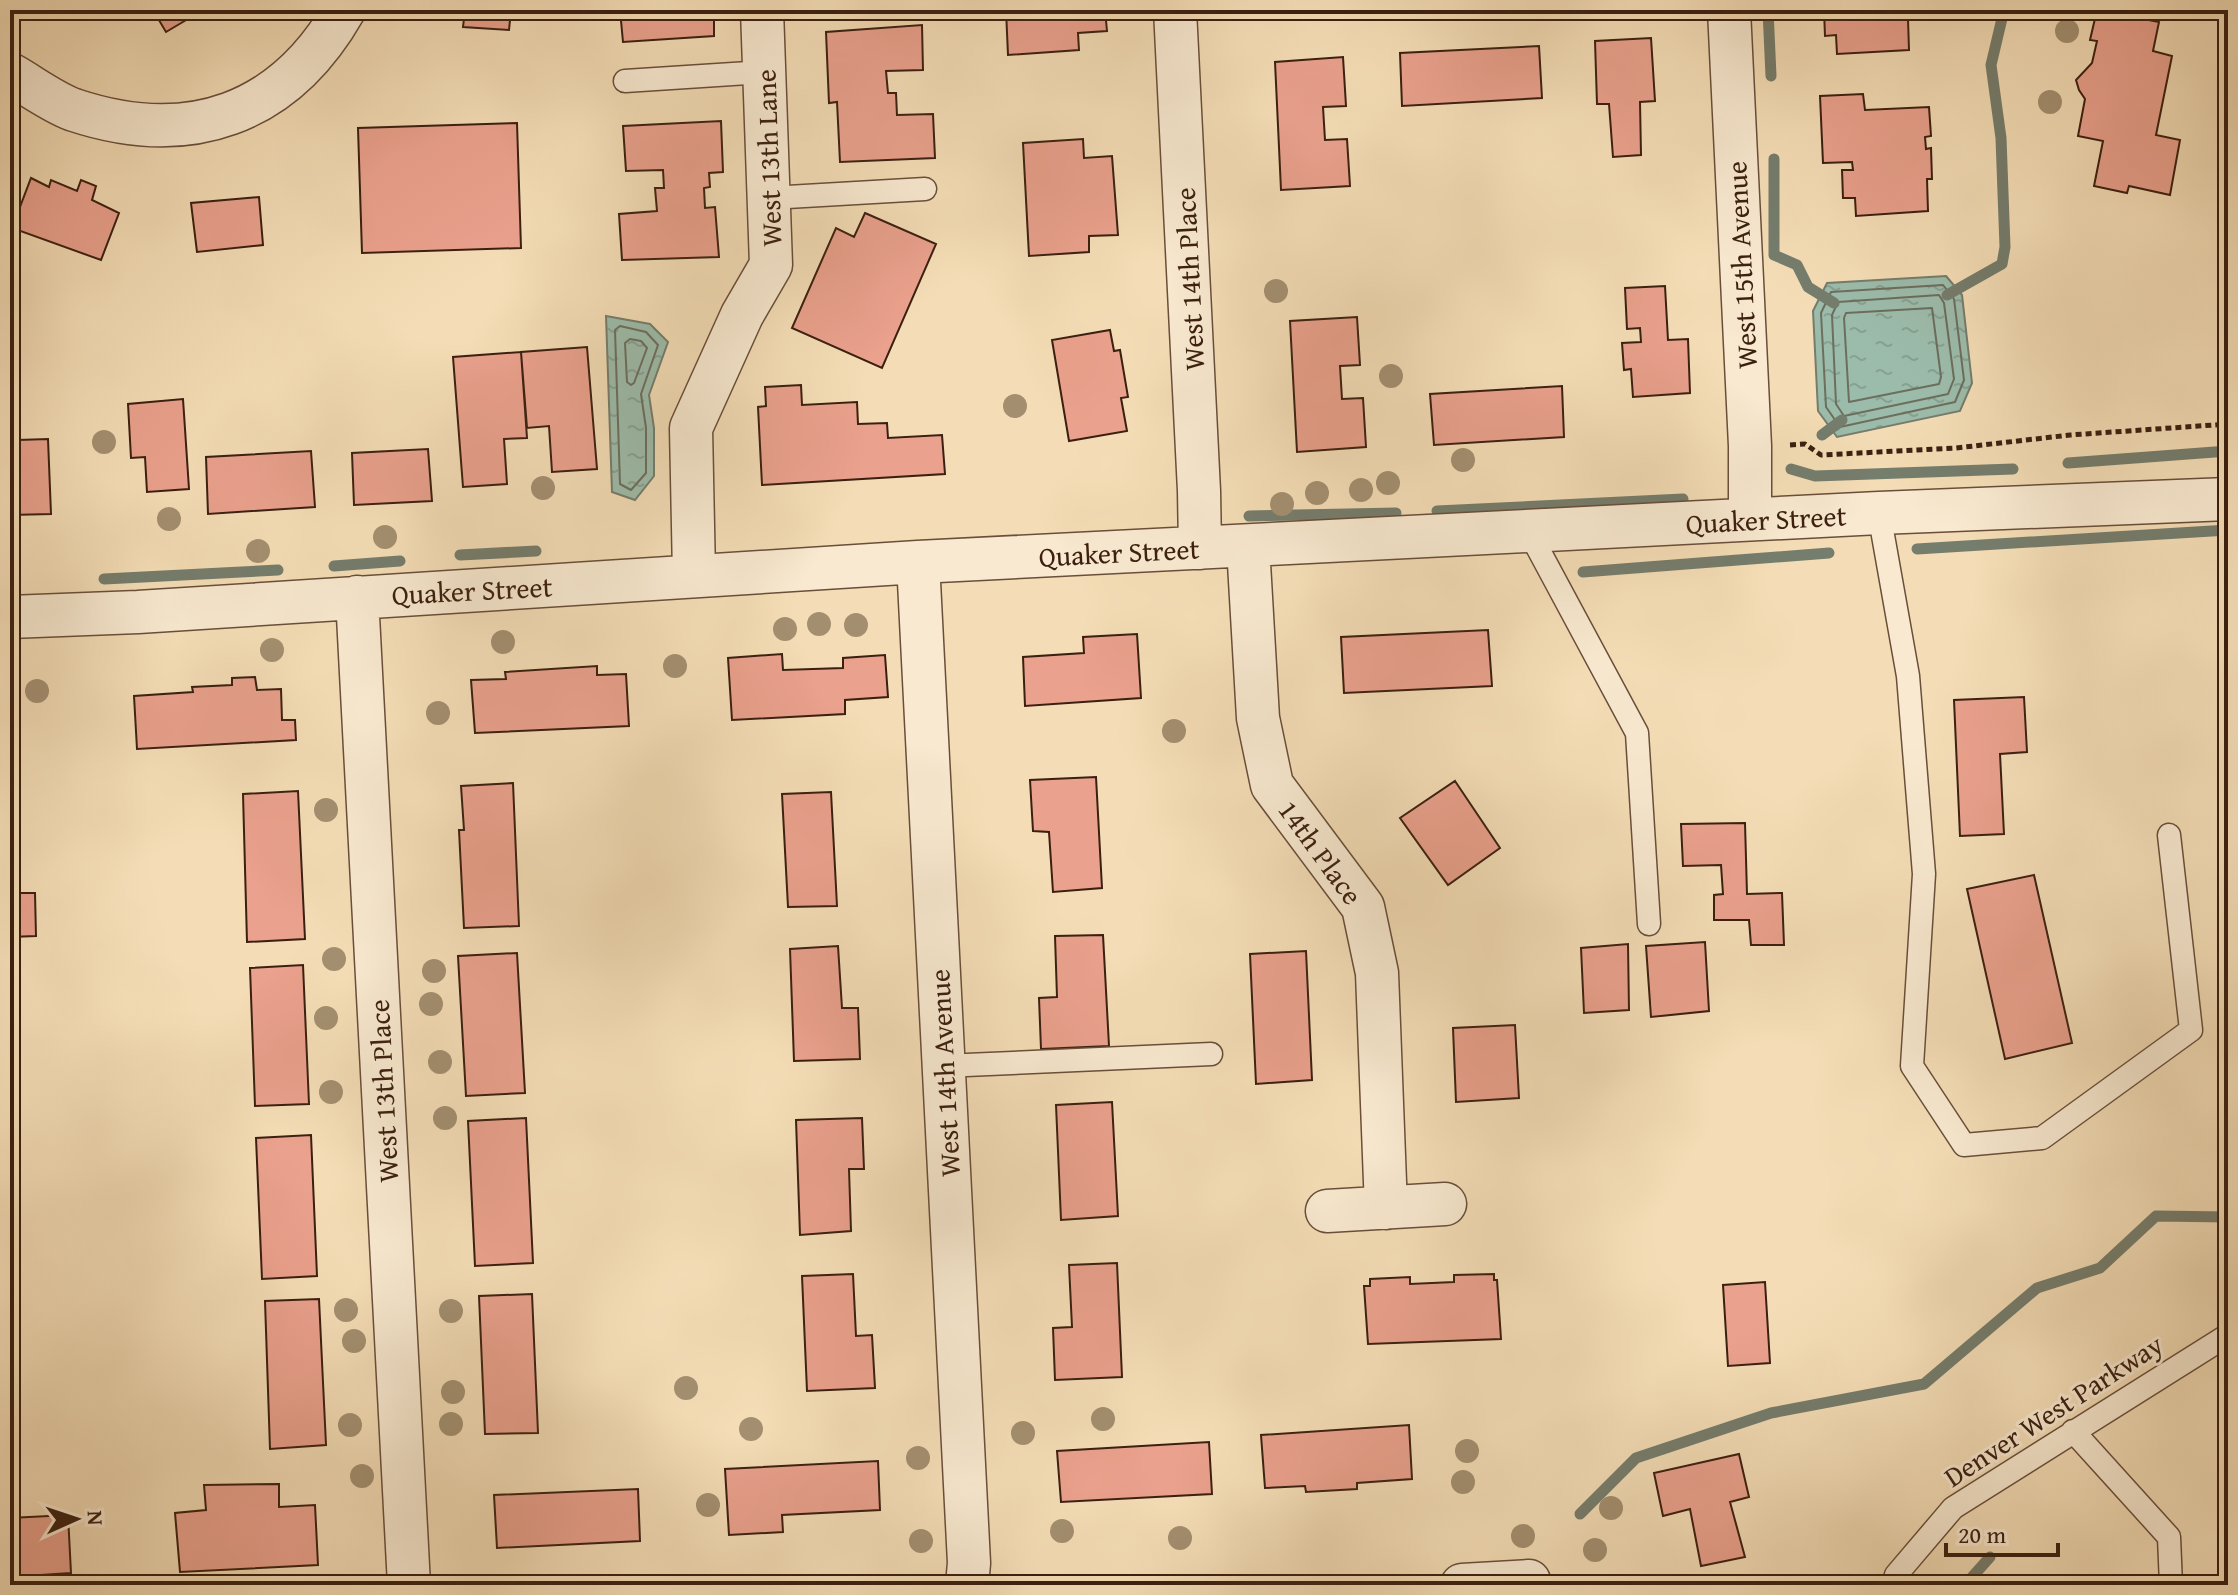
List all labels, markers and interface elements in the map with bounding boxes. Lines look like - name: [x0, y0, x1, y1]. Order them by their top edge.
- street label: West 13th Lane: [744, 69, 792, 247]
- street label: West 15th Avenue: [1715, 160, 1767, 370]
- street label: West 14th Place: [1164, 186, 1214, 372]
- street label: Quaker Street: [1685, 494, 1847, 544]
- street label: Quaker Street: [1038, 527, 1200, 577]
- street label: Quaker Street: [391, 565, 553, 615]
- street label: 14th Place: [1269, 791, 1373, 913]
- street label: West 14th Avenue: [918, 968, 970, 1178]
- street label: West 13th Place: [358, 998, 408, 1184]
- street label: Denver West Parkway: [1935, 1324, 2171, 1496]
- north arrow: [36, 1479, 116, 1559]
- scale bar: [1946, 1507, 2058, 1557]
- text: N: [80, 1510, 112, 1526]
- text: 20 m: [1958, 1517, 2006, 1552]

